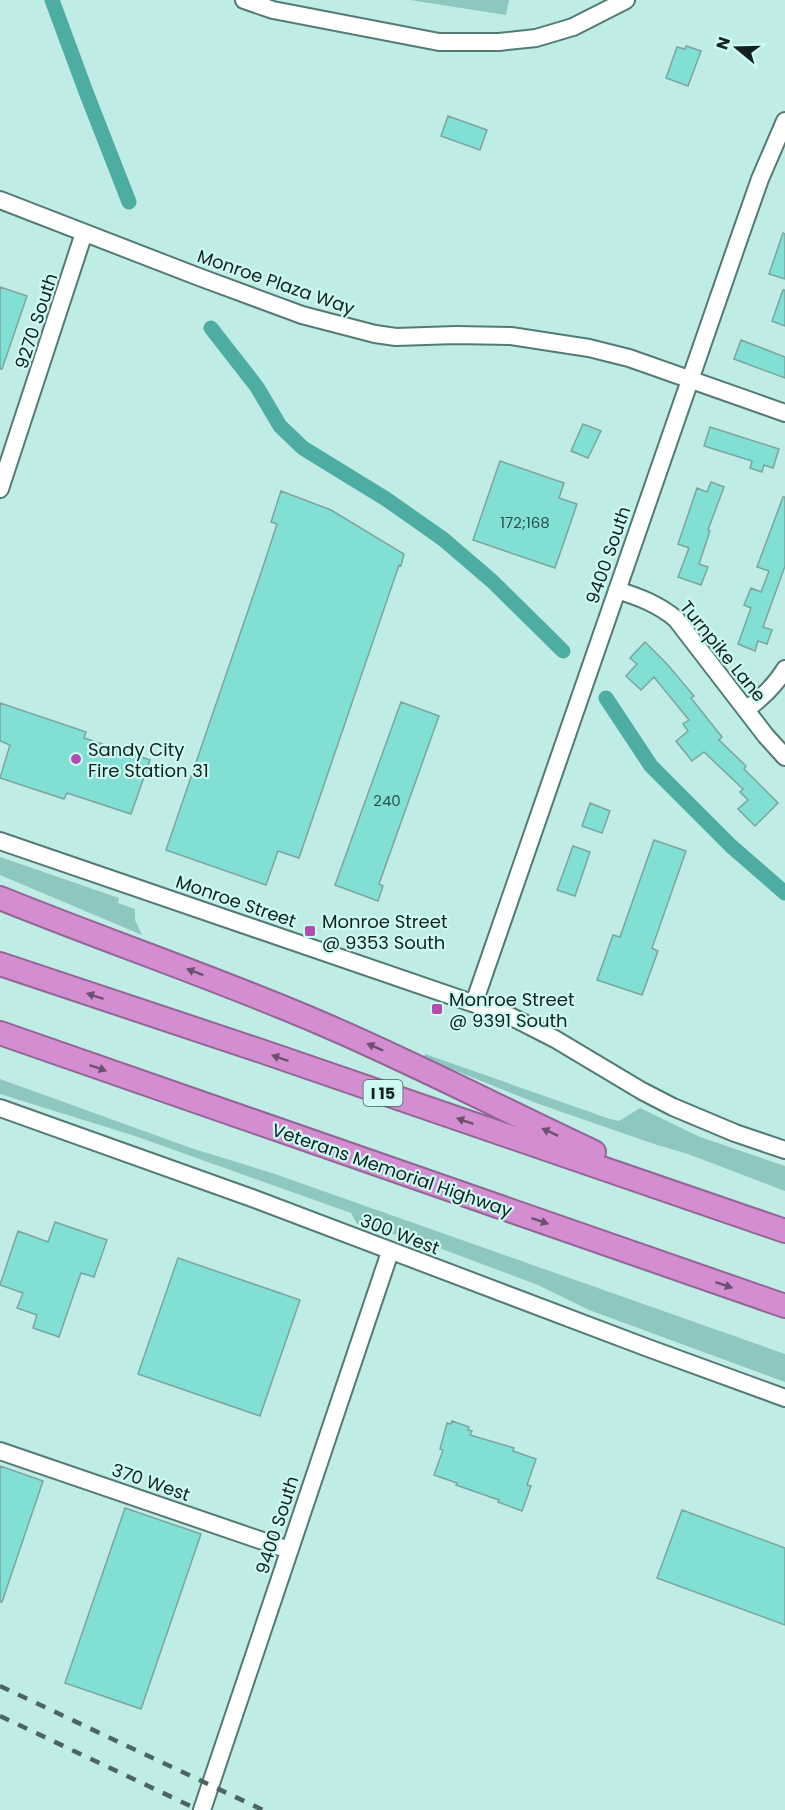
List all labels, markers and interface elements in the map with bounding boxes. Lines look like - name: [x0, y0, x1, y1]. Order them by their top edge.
- north arrow: [707, 18, 767, 78]
- text: N: [710, 34, 736, 53]
- street label: Monroe Plaza Way: [194, 243, 358, 321]
- street label: 9270 South: [9, 270, 63, 372]
- street label: 9400 South: [580, 503, 636, 607]
- house number: 172;168: [500, 512, 550, 533]
- street label: Turnpike Lane: [674, 595, 772, 707]
- place label: Sandy City Fire Station 31: [88, 737, 209, 783]
- marker: Sandy City Fire Station 31: [69, 752, 83, 766]
- house number: 240: [373, 790, 401, 811]
- street label: Monroe Street: [173, 869, 299, 933]
- place label: Monroe Street @ 9353 South: [322, 909, 447, 955]
- marker: Monroe Street @ 9353 South: [303, 924, 317, 938]
- one-way arrow: [186, 967, 204, 976]
- place label: Monroe Street @ 9391 South: [449, 987, 574, 1033]
- one-way arrow: [86, 991, 104, 1000]
- marker: Monroe Street @ 9391 South: [430, 1002, 444, 1016]
- one-way arrow: [366, 1042, 384, 1051]
- one-way arrow: [271, 1052, 289, 1062]
- one-way arrow: [89, 1064, 107, 1073]
- road number: I 15: [364, 1080, 403, 1106]
- one-way arrow: [456, 1116, 474, 1125]
- street label: Veterans Memorial Highway: [269, 1117, 515, 1223]
- one-way arrow: [542, 1127, 559, 1136]
- street label: 300 West: [357, 1208, 443, 1260]
- one-way arrow: [531, 1217, 549, 1227]
- one-way arrow: [716, 1281, 734, 1291]
- street label: 370 West: [109, 1457, 193, 1507]
- street label: 9400 South: [249, 1473, 305, 1577]

